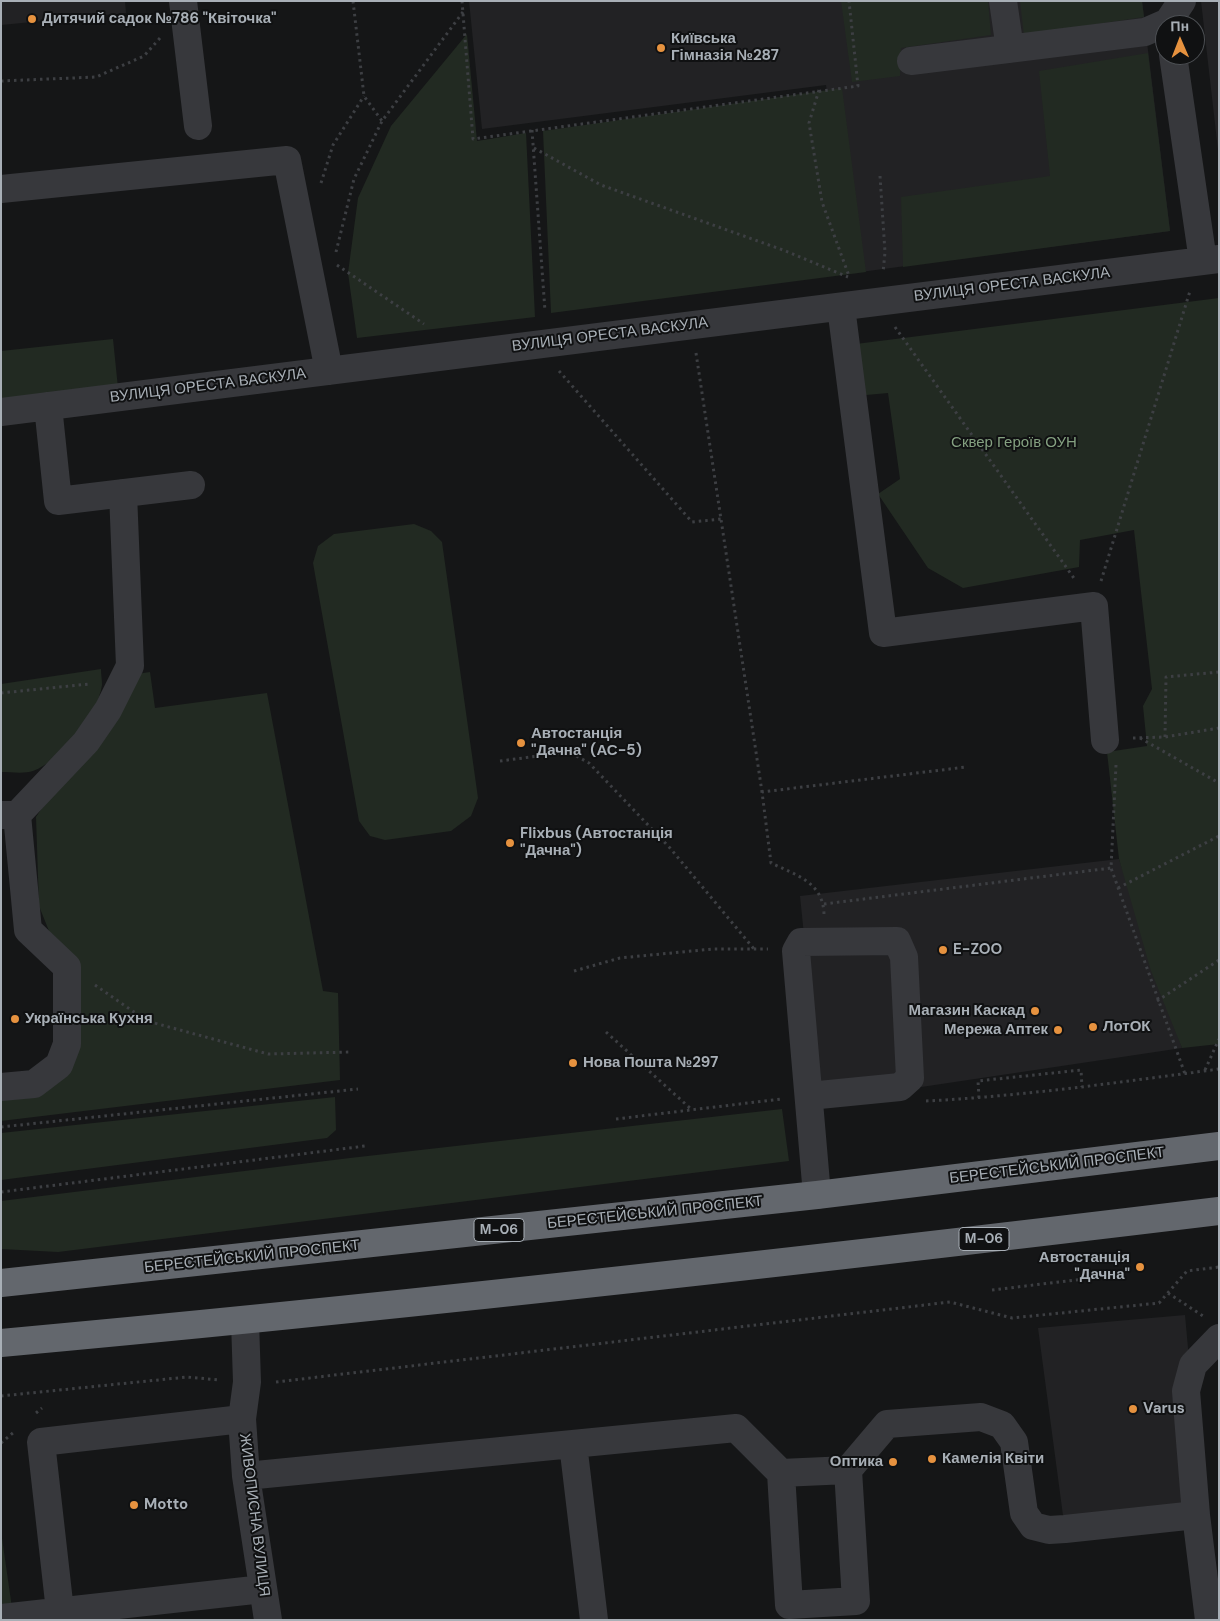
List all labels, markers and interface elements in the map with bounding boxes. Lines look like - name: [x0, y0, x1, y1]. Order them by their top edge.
- place label: Дитячий садок №786 "Квіточка": [42, 10, 277, 28]
- marker: Дитячий садок №786 "Квіточка": [26, 13, 38, 25]
- north arrow: [1155, 15, 1205, 65]
- text: Пн: [1170, 17, 1189, 35]
- place label: Київська Гімназія №287: [671, 30, 779, 65]
- marker: Київська Гімназія №287: [655, 42, 667, 54]
- street label: ВУЛИЦЯ ОРЕСТА ВАСКУЛА: [913, 264, 1111, 306]
- street label: ВУЛИЦЯ ОРЕСТА ВАСКУЛА: [511, 314, 709, 356]
- street label: ВУЛИЦЯ ОРЕСТА ВАСКУЛА: [109, 365, 307, 407]
- park label: Сквер Героїв ОУН: [951, 434, 1077, 452]
- place label: Автостанція "Дачна" (АС-5): [531, 725, 642, 760]
- marker: Автостанція "Дачна" (АС-5): [515, 737, 527, 749]
- place label: Flixbus (Автостанція "Дачна"): [520, 825, 673, 860]
- marker: Flixbus (Автостанція "Дачна"): [504, 837, 516, 849]
- place label: E-ZOO: [953, 941, 1002, 959]
- marker: E-ZOO: [937, 944, 949, 956]
- place label: Магазин Каскад: [909, 1002, 1025, 1020]
- marker: Магазин Каскад: [1029, 1005, 1041, 1017]
- place label: Українська Кухня: [25, 1010, 153, 1028]
- marker: Українська Кухня: [9, 1013, 21, 1025]
- place label: ЛотОК: [1103, 1018, 1150, 1036]
- place label: Мережа Аптек: [944, 1021, 1048, 1039]
- marker: ЛотОК: [1087, 1021, 1099, 1033]
- marker: Мережа Аптек: [1052, 1024, 1064, 1036]
- place label: Нова Пошта №297: [583, 1054, 718, 1072]
- marker: Нова Пошта №297: [567, 1057, 579, 1069]
- street label: БЕРЕСТЕЙСЬКИЙ ПРОСПЕКТ: [948, 1144, 1166, 1188]
- street label: БЕРЕСТЕЙСЬКИЙ ПРОСПЕКТ: [546, 1193, 764, 1233]
- road number: М-06: [474, 1218, 524, 1242]
- road number: М-06: [959, 1228, 1009, 1250]
- street label: БЕРЕСТЕЙСЬКИЙ ПРОСПЕКТ: [143, 1237, 361, 1277]
- place label: Автостанція "Дачна": [1039, 1249, 1130, 1284]
- marker: Автостанція "Дачна": [1134, 1261, 1146, 1273]
- place label: Varus: [1143, 1400, 1185, 1418]
- marker: Varus: [1127, 1403, 1139, 1415]
- street label: ЖИВОПИСНА ВУЛИЦЯ: [235, 1432, 273, 1598]
- place label: Камелія Квіти: [942, 1450, 1044, 1468]
- place label: Оптика: [830, 1453, 883, 1471]
- marker: Камелія Квіти: [926, 1453, 938, 1465]
- marker: Оптика: [887, 1456, 899, 1468]
- place label: Motto: [144, 1496, 188, 1514]
- marker: Motto: [128, 1499, 140, 1511]

